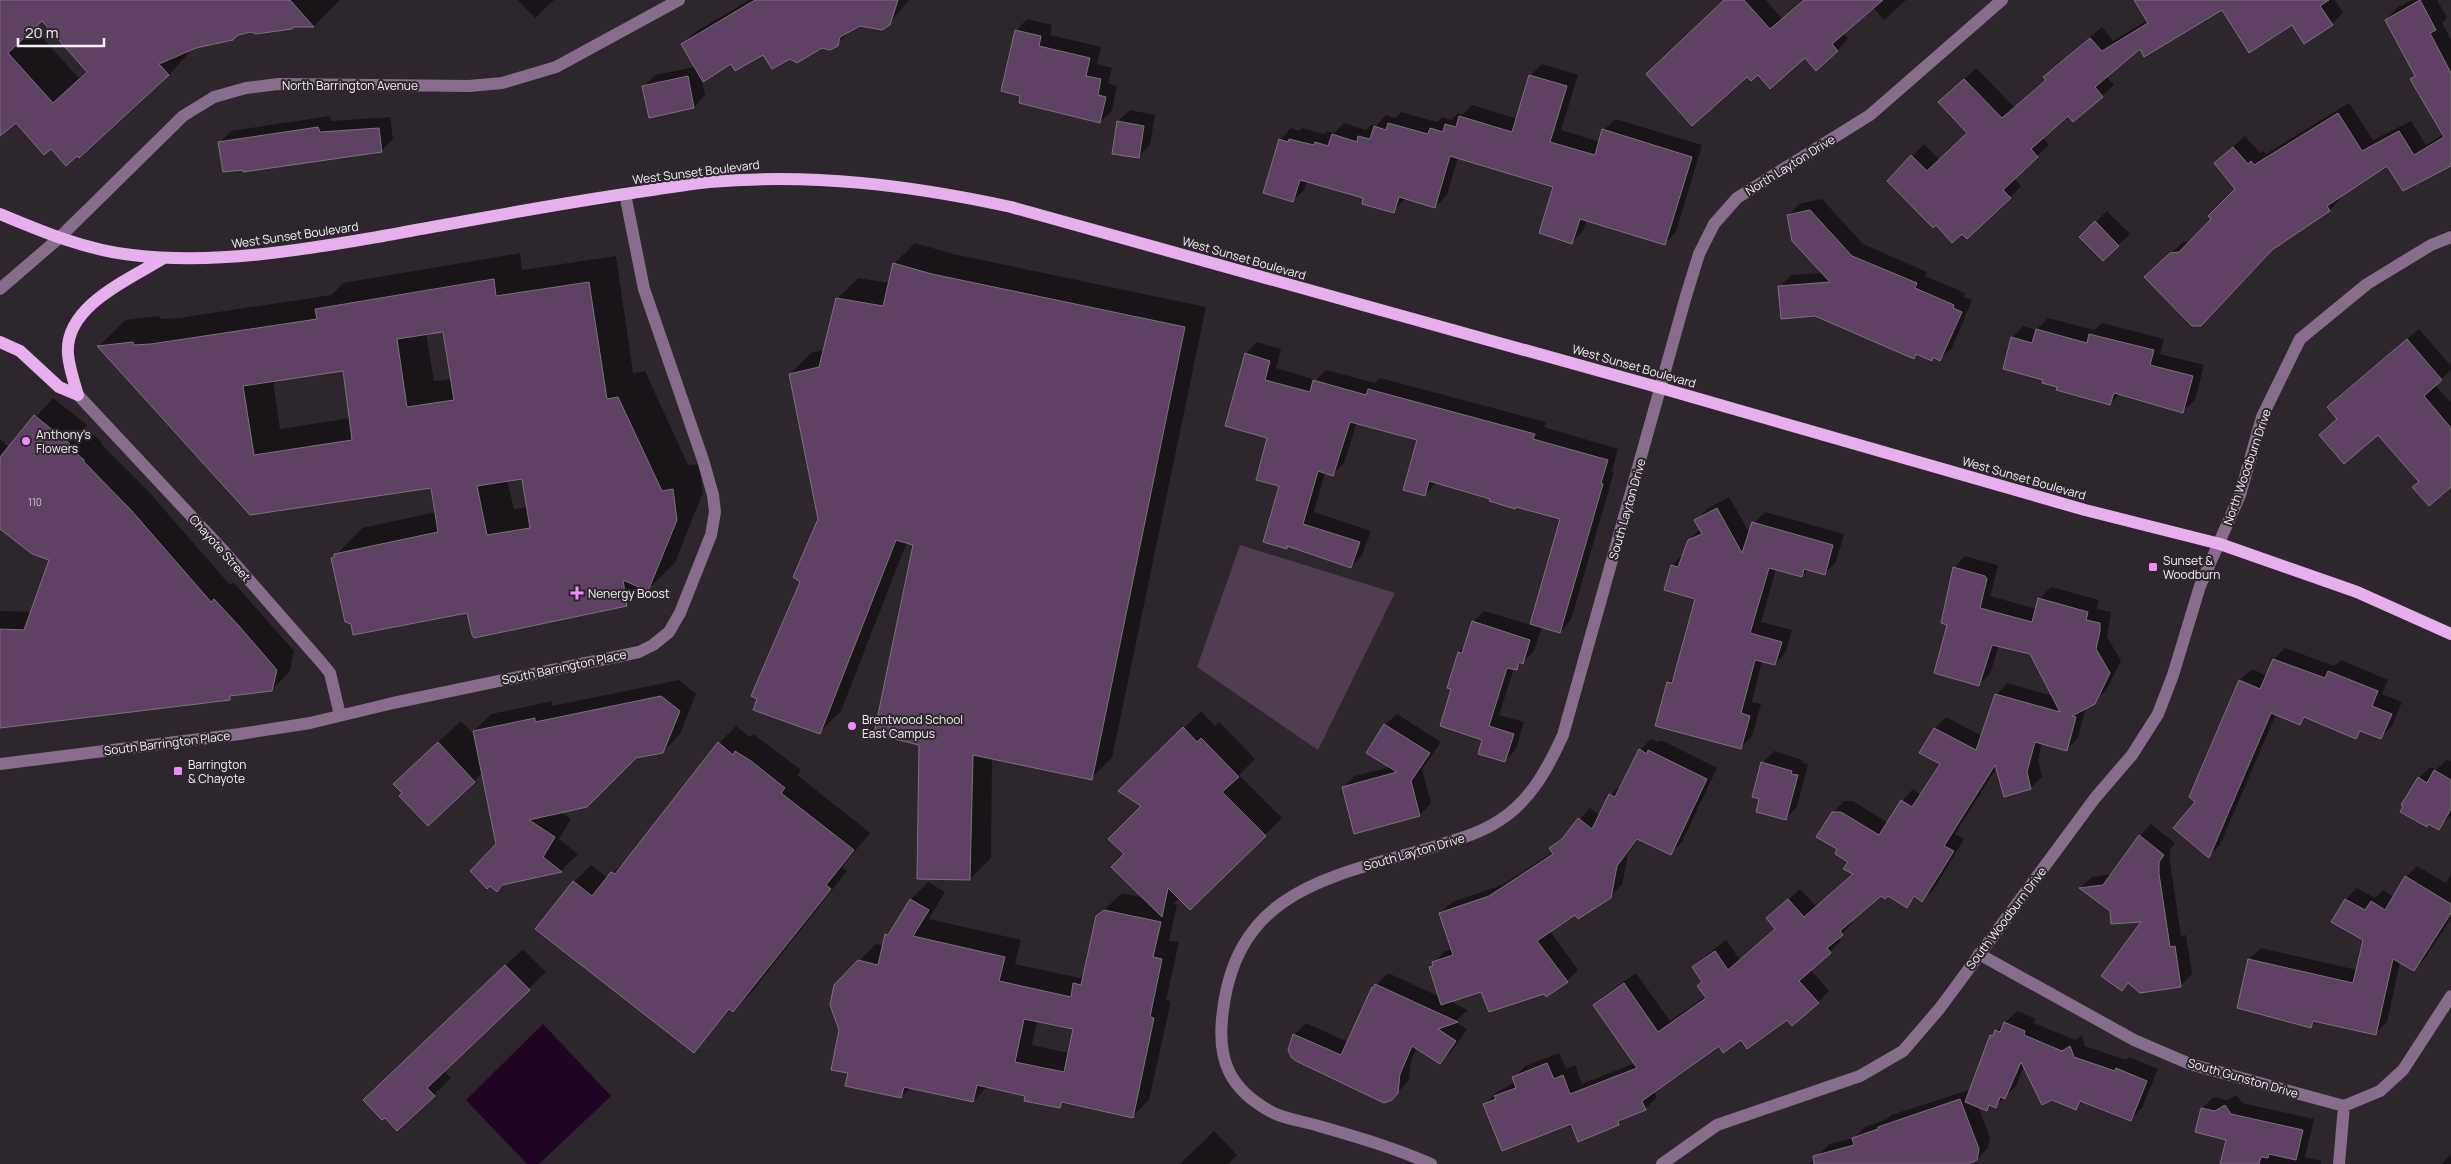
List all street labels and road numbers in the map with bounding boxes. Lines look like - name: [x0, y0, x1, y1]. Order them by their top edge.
- street label: North Barrington Avenue: [282, 77, 418, 94]
- street label: North Layton Drive: [1742, 131, 1838, 199]
- street label: West Sunset Boulevard: [631, 156, 761, 188]
- street label: West Sunset Boulevard: [230, 218, 360, 252]
- street label: West Sunset Boulevard: [1180, 232, 1308, 284]
- street label: West Sunset Boulevard: [1570, 340, 1698, 392]
- street label: North Woodburn Drive: [2219, 407, 2275, 527]
- street label: West Sunset Boulevard: [1960, 452, 2088, 504]
- street label: South Layton Drive: [1604, 456, 1650, 562]
- street label: Chayote Street: [185, 511, 255, 585]
- street label: South Barrington Place: [500, 645, 628, 689]
- street label: South Barrington Place: [103, 727, 231, 759]
- street label: South Layton Drive: [1361, 829, 1467, 875]
- street label: South Woodburn Drive: [1962, 863, 2050, 973]
- street label: South Gunston Drive: [2186, 1054, 2300, 1102]

